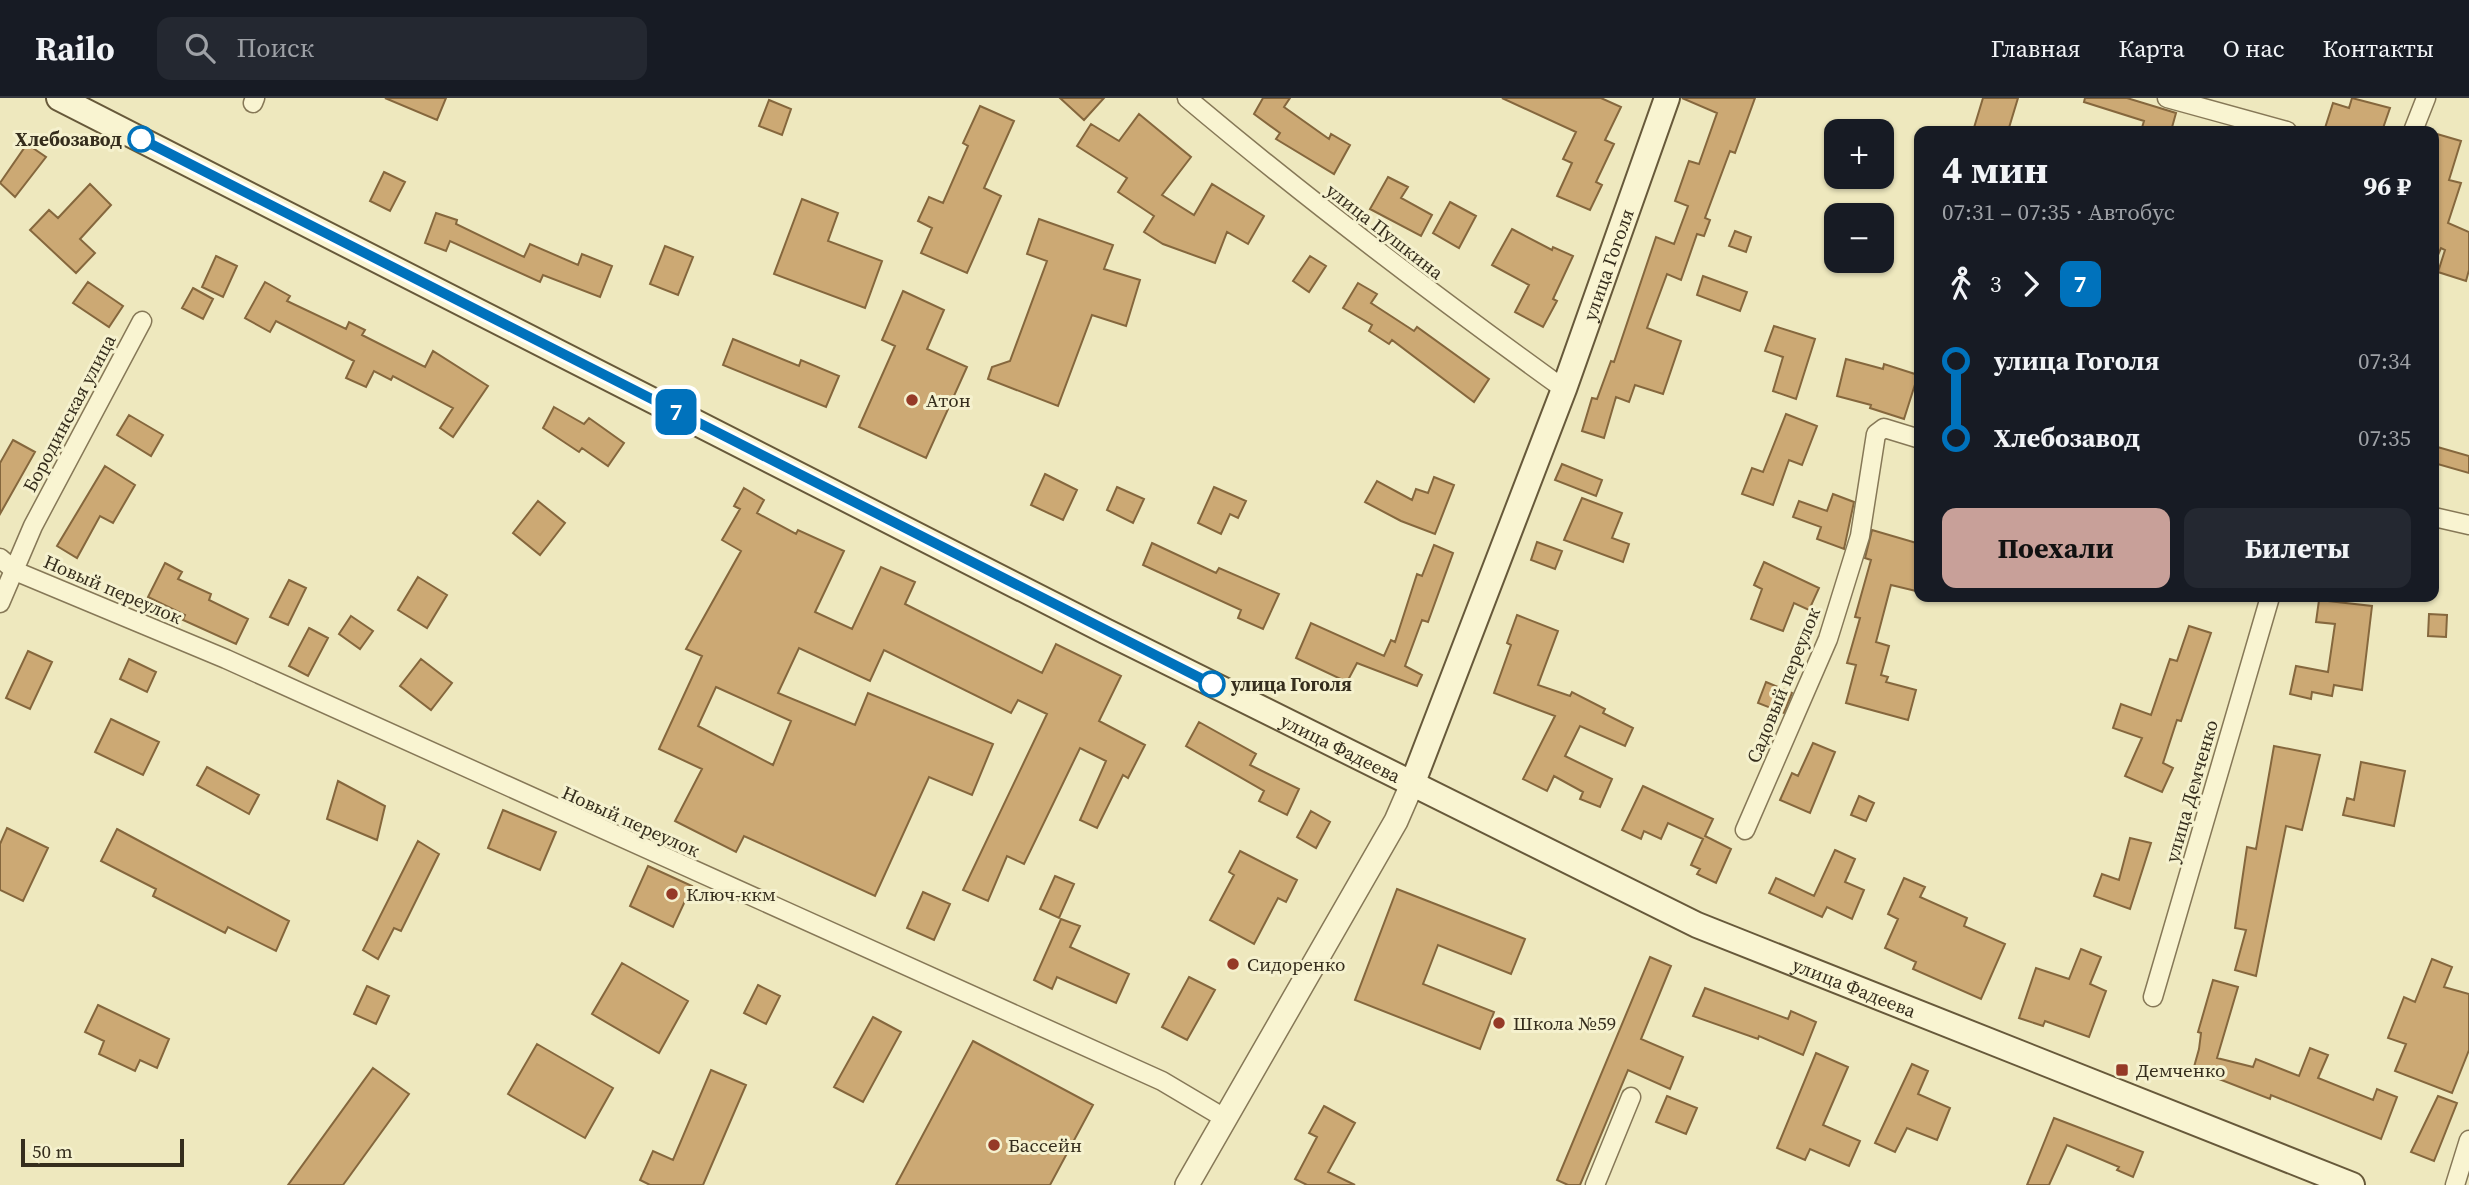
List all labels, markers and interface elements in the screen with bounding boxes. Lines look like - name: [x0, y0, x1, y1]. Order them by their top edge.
- search box: [157, 17, 647, 80]
- text: Railo: [35, 26, 115, 71]
- icon: search: [181, 29, 219, 67]
- text: Поиск: [237, 30, 314, 66]
- text: Главная: [1991, 32, 2080, 65]
- text: Карта: [2118, 32, 2185, 65]
- text: О нас: [2223, 32, 2284, 65]
- text: Контакты: [2322, 32, 2434, 65]
- map controls: [1824, 119, 1894, 273]
- button: +: [1824, 119, 1894, 189]
- place label: Хлебозавод: [15, 126, 122, 152]
- marker: Хлебозавод: [128, 126, 154, 152]
- text: 4 мин: [1942, 144, 2048, 196]
- text: 96 ₽: [2363, 168, 2411, 204]
- street label: улица Пушкина: [1321, 177, 1449, 285]
- text: 07:31 – 07:35 · Автобус: [1942, 196, 2175, 228]
- button: −: [1824, 203, 1894, 273]
- street label: улица Гоголя: [1576, 205, 1640, 324]
- icon: walk: [1942, 265, 1980, 303]
- icon: forward: [2012, 265, 2050, 303]
- text: 7: [2074, 267, 2087, 300]
- text: 3: [1990, 268, 2002, 300]
- street label: Бородинская улица: [16, 329, 122, 496]
- text: улица Гоголя: [1994, 343, 2159, 379]
- text: 07:34: [2358, 345, 2411, 377]
- place label: Атон: [926, 387, 971, 413]
- line badge: 7: [653, 389, 699, 435]
- marker: Атон: [904, 392, 920, 408]
- text: 7: [669, 395, 683, 428]
- text: Хлебозавод: [1994, 420, 2140, 456]
- text: 07:35: [2358, 422, 2411, 454]
- button: Поехали: [1942, 508, 2170, 588]
- button: Билеты: [2184, 508, 2411, 588]
- street label: Новый переулок: [40, 548, 187, 630]
- street label: Садовый переулок: [1740, 603, 1826, 767]
- marker: улица Гоголя: [1199, 671, 1225, 697]
- place label: улица Гоголя: [1230, 671, 1352, 697]
- street label: улица Фадеева: [1276, 707, 1405, 789]
- street label: улица Демченко: [2158, 717, 2224, 865]
- street label: Новый переулок: [558, 779, 704, 863]
- place label: Ключ-ккм: [686, 881, 776, 907]
- marker: Ключ-ккм: [664, 886, 680, 902]
- place label: Сидоренко: [1247, 951, 1345, 977]
- street label: улица Фадеева: [1788, 951, 1920, 1024]
- marker: Сидоренко: [1225, 956, 1241, 972]
- place label: Школа №59: [1513, 1010, 1616, 1036]
- marker: Школа №59: [1491, 1015, 1507, 1031]
- place label: Демченко: [2136, 1057, 2225, 1083]
- marker: Демченко: [2114, 1062, 2130, 1078]
- place label: Бассейн: [1008, 1132, 1082, 1158]
- scale bar: [21, 1136, 184, 1168]
- marker: Бассейн: [986, 1137, 1002, 1153]
- text: 50 m: [32, 1138, 73, 1164]

